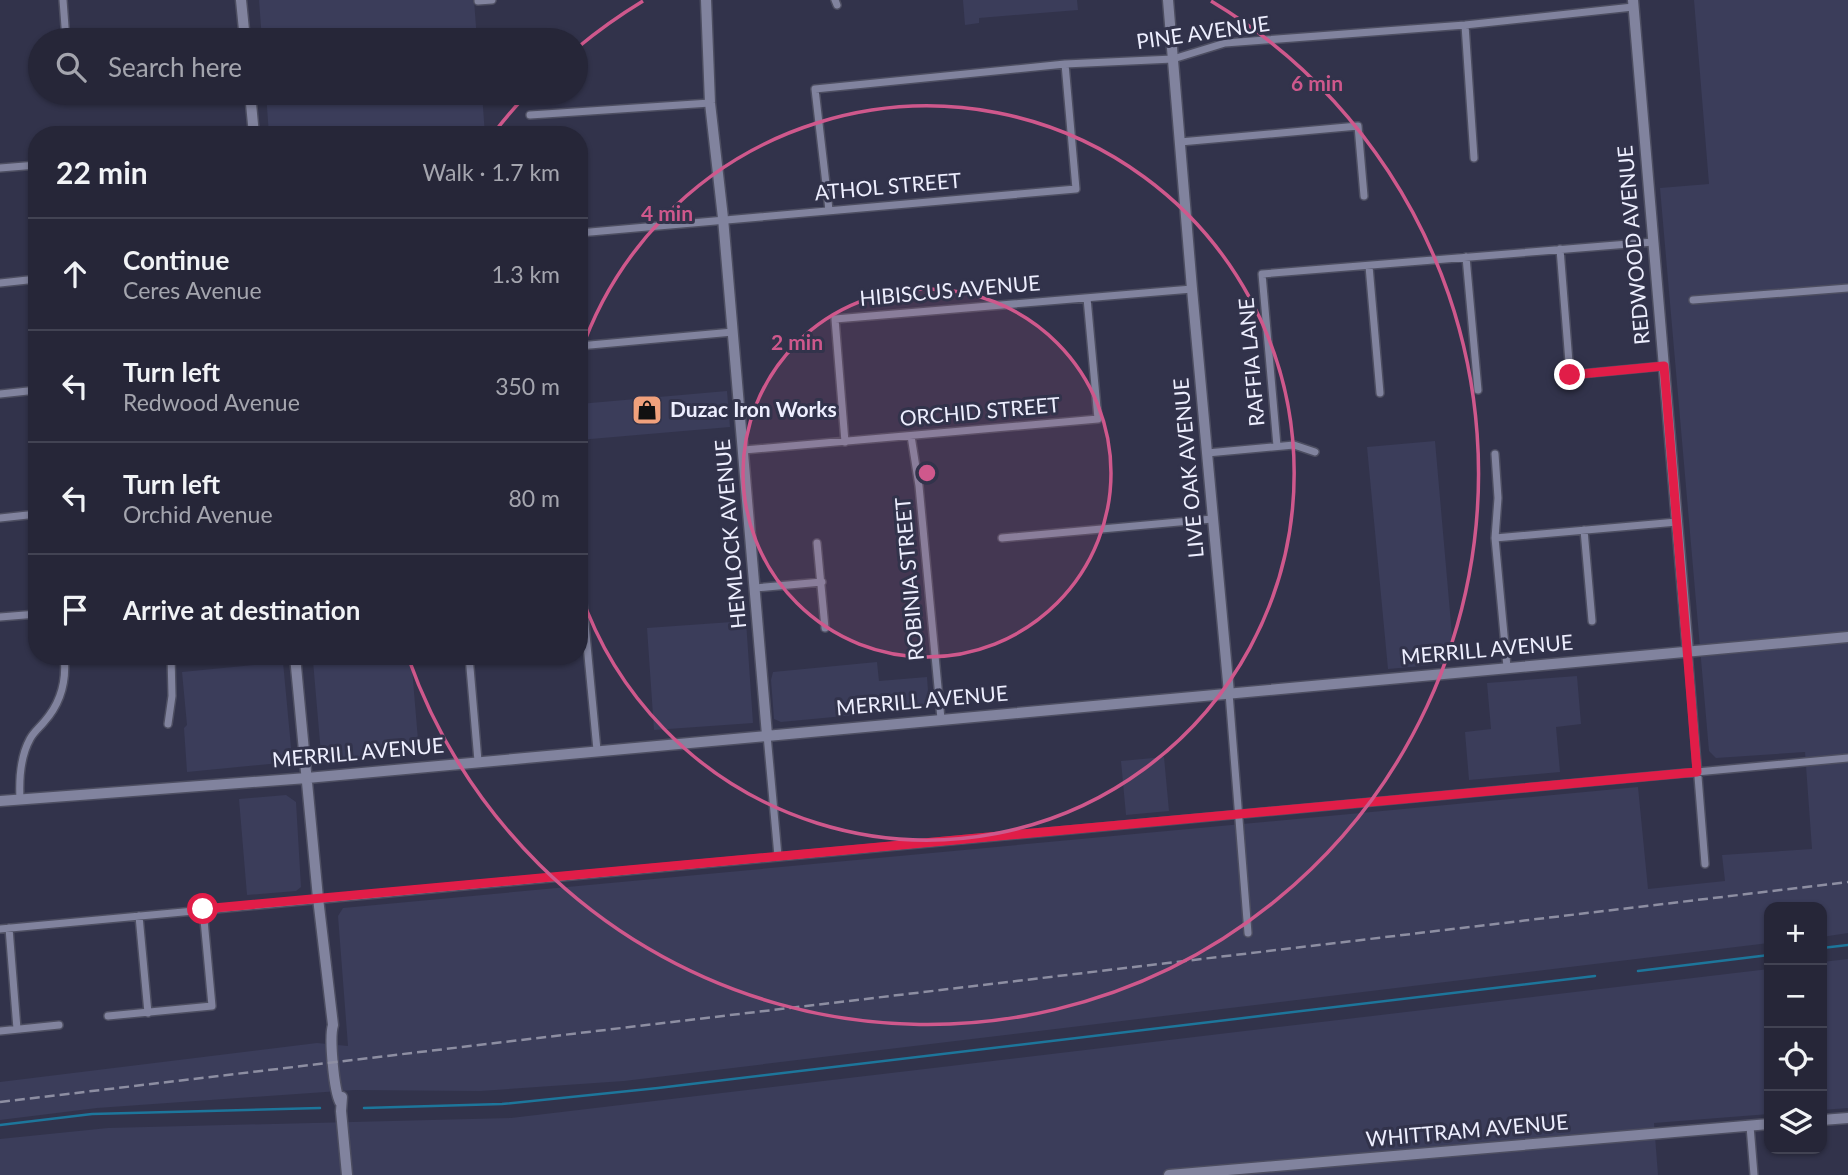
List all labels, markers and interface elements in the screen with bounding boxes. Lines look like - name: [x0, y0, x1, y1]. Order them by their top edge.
- street label: PINE AVENUE: [1135, 10, 1271, 53]
- search box: [28, 28, 588, 105]
- icon: search: [52, 48, 90, 86]
- text: Search here: [108, 51, 242, 83]
- text: 6 min: [1291, 70, 1343, 95]
- street label: REDWOOD AVENUE: [1611, 144, 1654, 346]
- text: 22 min: [56, 154, 148, 190]
- text: Walk · 1.7 km: [423, 158, 560, 186]
- street label: ATHOL STREET: [813, 167, 963, 204]
- text: 4 min: [641, 200, 693, 225]
- text: Continue: [123, 244, 229, 276]
- icon: ahead: [56, 255, 94, 293]
- text: 1.3 km: [491, 260, 560, 288]
- street label: HIBISCUS AVENUE: [858, 269, 1041, 310]
- text: Ceres Avenue: [123, 276, 262, 304]
- street label: RAFFIA LANE: [1232, 297, 1269, 428]
- text: 2 min: [771, 329, 823, 354]
- text: Turn left: [123, 356, 220, 388]
- route end: [1554, 359, 1585, 390]
- icon: left: [56, 367, 94, 405]
- text: 350 m: [495, 372, 560, 400]
- street label: LIVE OAK AVENUE: [1167, 377, 1208, 559]
- text: Redwood Avenue: [123, 388, 300, 416]
- street label: ORCHID STREET: [899, 391, 1062, 430]
- shop icon: Duzac Iron Works: [630, 393, 664, 427]
- place label: Duzac Iron Works: [670, 396, 837, 421]
- street label: HEMLOCK AVENUE: [709, 438, 750, 630]
- centre of rings: [915, 461, 939, 485]
- text: Turn left: [123, 468, 220, 500]
- icon: left: [56, 479, 94, 517]
- text: 80 m: [509, 484, 560, 512]
- street label: ROBINIA STREET: [889, 496, 928, 662]
- text: Orchid Avenue: [123, 500, 273, 528]
- icon: arrive: [56, 591, 94, 629]
- text: Arrive at destination: [123, 594, 360, 626]
- street label: MERRILL AVENUE: [1400, 629, 1574, 668]
- street label: MERRILL AVENUE: [835, 680, 1009, 719]
- street label: MERRILL AVENUE: [271, 732, 445, 771]
- route start: [187, 893, 218, 924]
- map controls: [1764, 902, 1827, 1154]
- button: +: [1764, 902, 1827, 965]
- button: −: [1764, 965, 1827, 1028]
- button: locate: [1764, 1028, 1827, 1091]
- button: layers: [1764, 1091, 1827, 1154]
- street label: WHITTRAM AVENUE: [1365, 1108, 1569, 1151]

